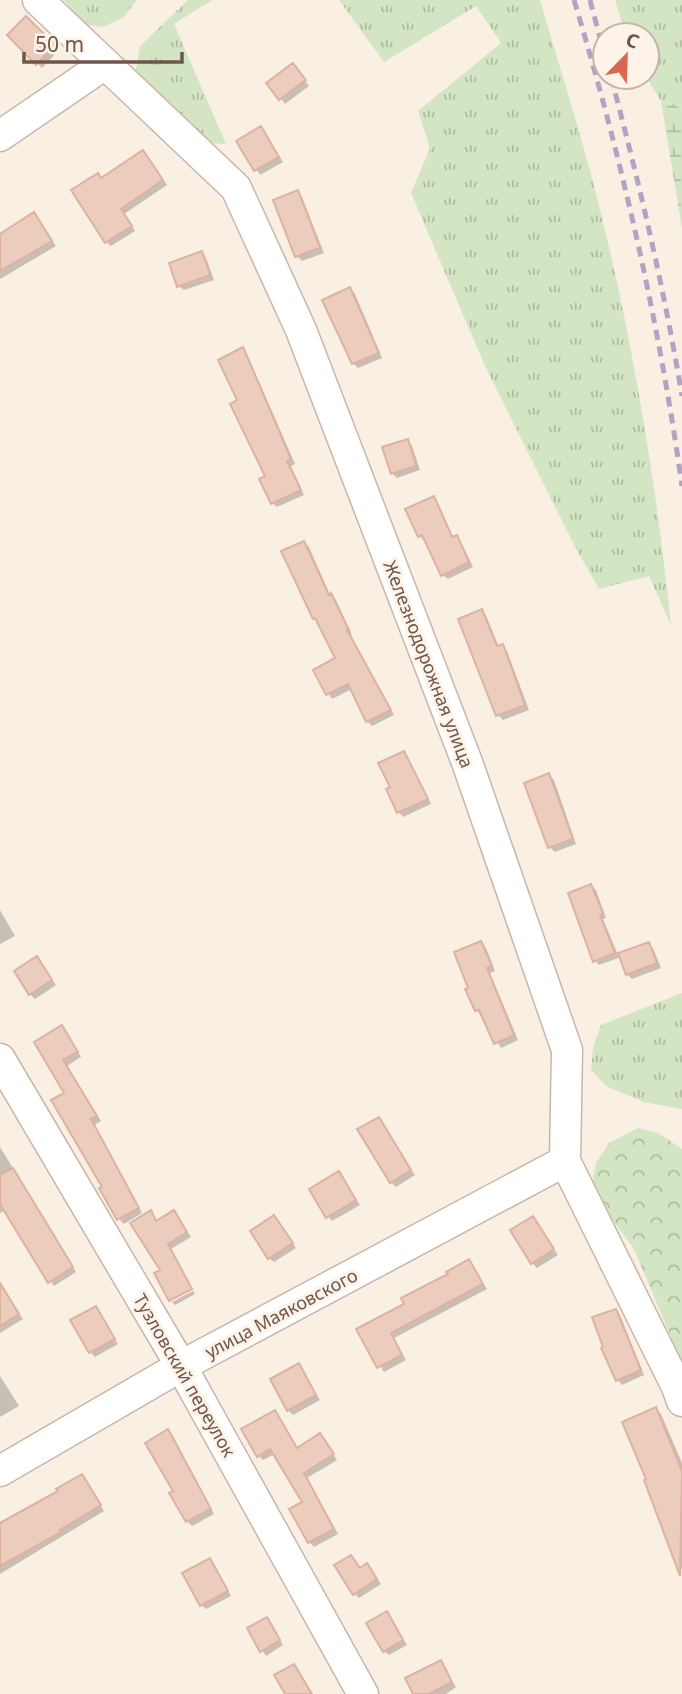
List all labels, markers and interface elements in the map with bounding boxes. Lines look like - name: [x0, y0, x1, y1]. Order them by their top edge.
- scale bar: [24, 21, 182, 65]
- north arrow: [591, 21, 661, 91]
- text: С: [622, 26, 643, 55]
- text: 50 m: [35, 30, 84, 58]
- street label: Железнодорожная улица: [378, 557, 480, 771]
- street label: улица Маяковского: [200, 1263, 362, 1363]
- street label: Тузловский переулок: [128, 1289, 242, 1461]

